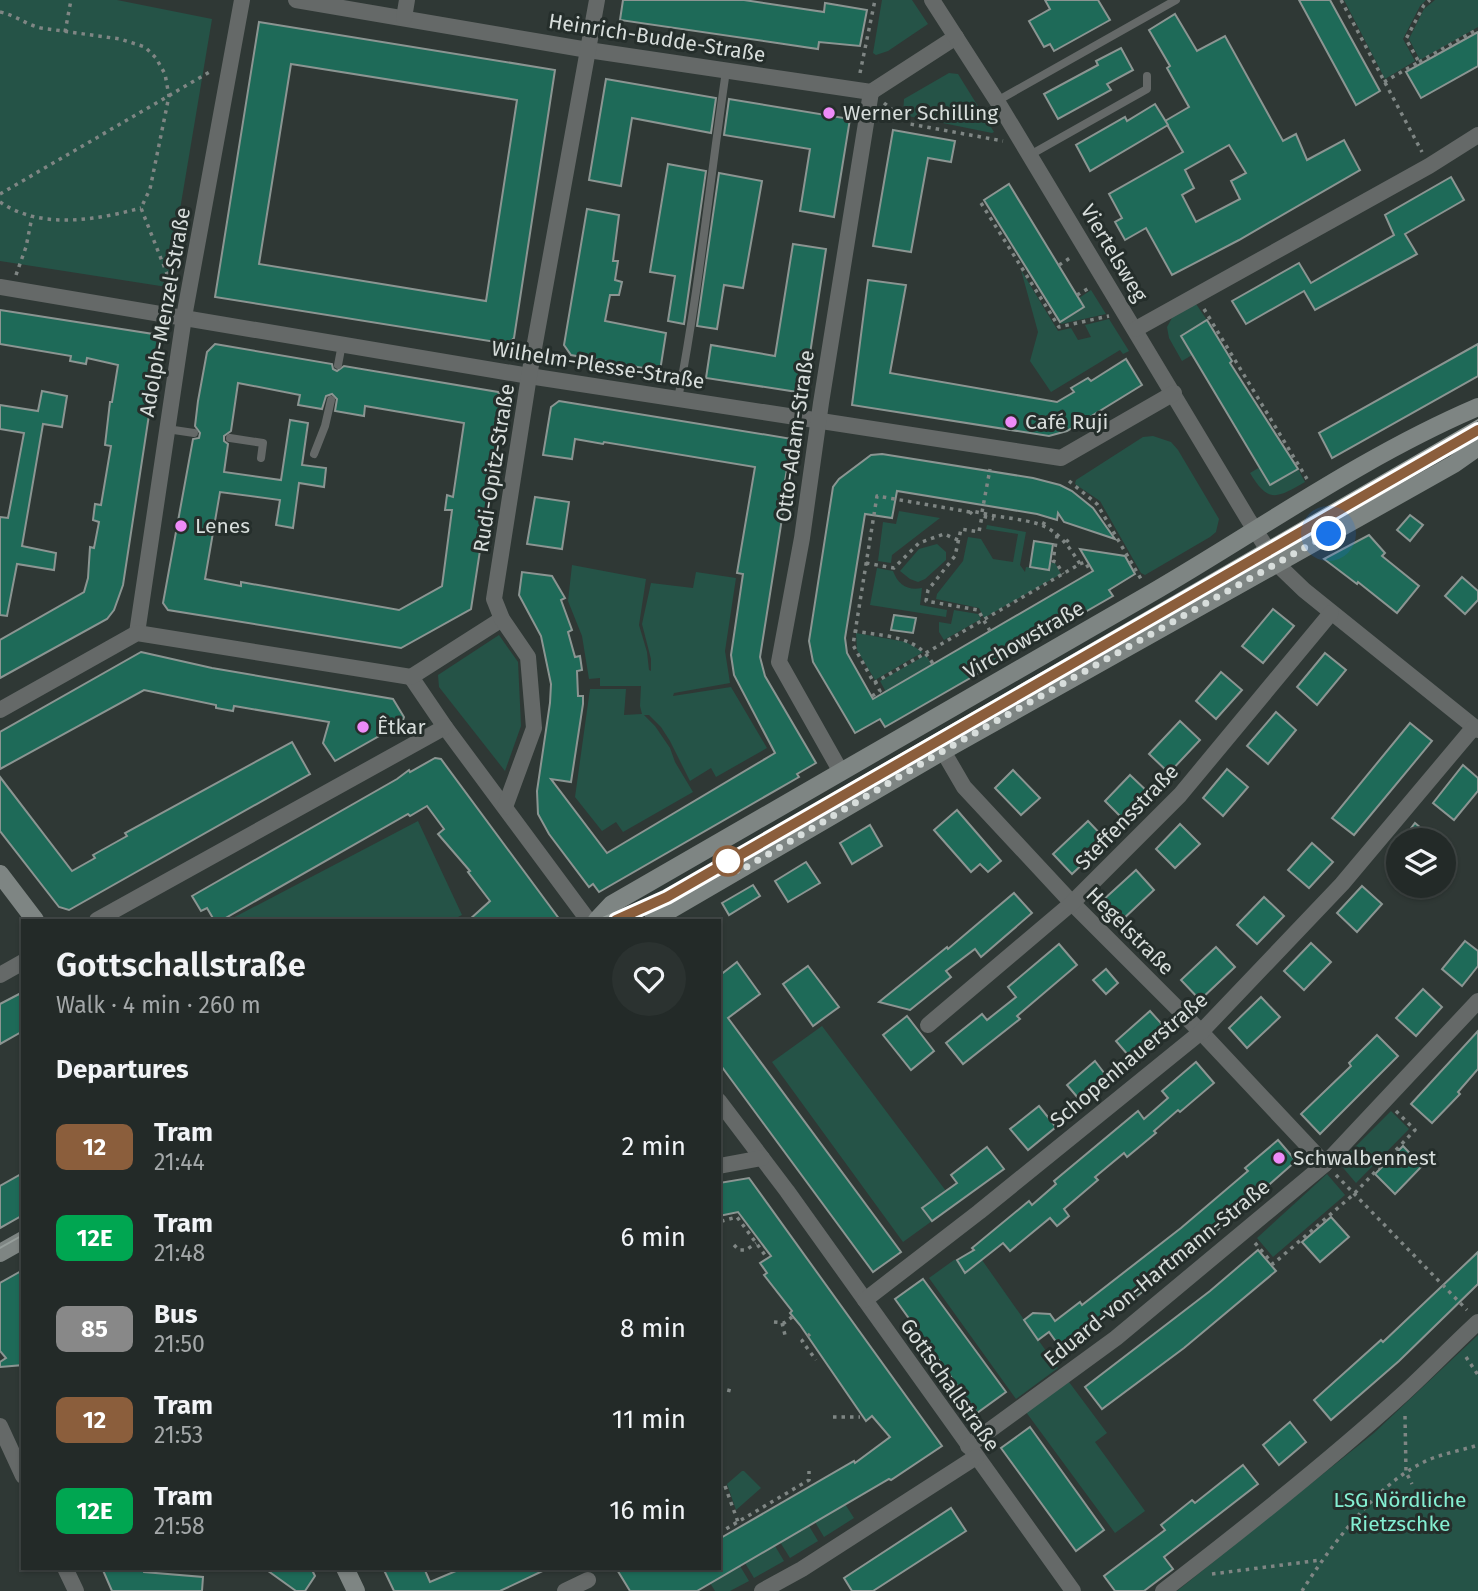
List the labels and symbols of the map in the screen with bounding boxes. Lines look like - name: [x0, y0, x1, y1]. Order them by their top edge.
- street label: Heinrich-Budde-Straße: [546, 8, 768, 68]
- place label: Werner Schilling: [843, 100, 998, 126]
- marker: Werner Schilling: [821, 105, 837, 121]
- street label: Viertelsweg: [1075, 200, 1153, 307]
- street label: Adolph-Menzel-Straße: [134, 205, 196, 419]
- street label: Wilhelm-Plesse-Straße: [490, 335, 706, 395]
- street label: Otto-Adam-Straße: [770, 348, 820, 524]
- street label: Rudi-Opitz-Straße: [468, 382, 520, 554]
- place label: Café Ruji: [1025, 409, 1109, 435]
- marker: Café Ruji: [1003, 414, 1019, 430]
- place label: Lenes: [195, 513, 250, 539]
- your location: [1311, 516, 1346, 551]
- marker: Lenes: [173, 518, 189, 534]
- street label: Virchowstraße: [959, 595, 1089, 685]
- place label: Êtkar: [377, 714, 426, 740]
- marker: Êtkar: [355, 719, 371, 735]
- street label: Steffensstraße: [1070, 759, 1184, 875]
- unlabelled marker: [713, 846, 743, 876]
- street label: Hegelstraße: [1081, 882, 1179, 980]
- street label: Schopenhauerstraße: [1045, 987, 1213, 1133]
- place label: Schwalbennest: [1293, 1145, 1437, 1171]
- marker: Schwalbennest: [1271, 1150, 1287, 1166]
- street label: Eduard-von-Hartmann-Straße: [1039, 1174, 1275, 1372]
- street label: Gottschallstraße: [894, 1313, 1006, 1457]
- park label: LSG Nördliche Rietzschke: [1334, 1487, 1466, 1537]

